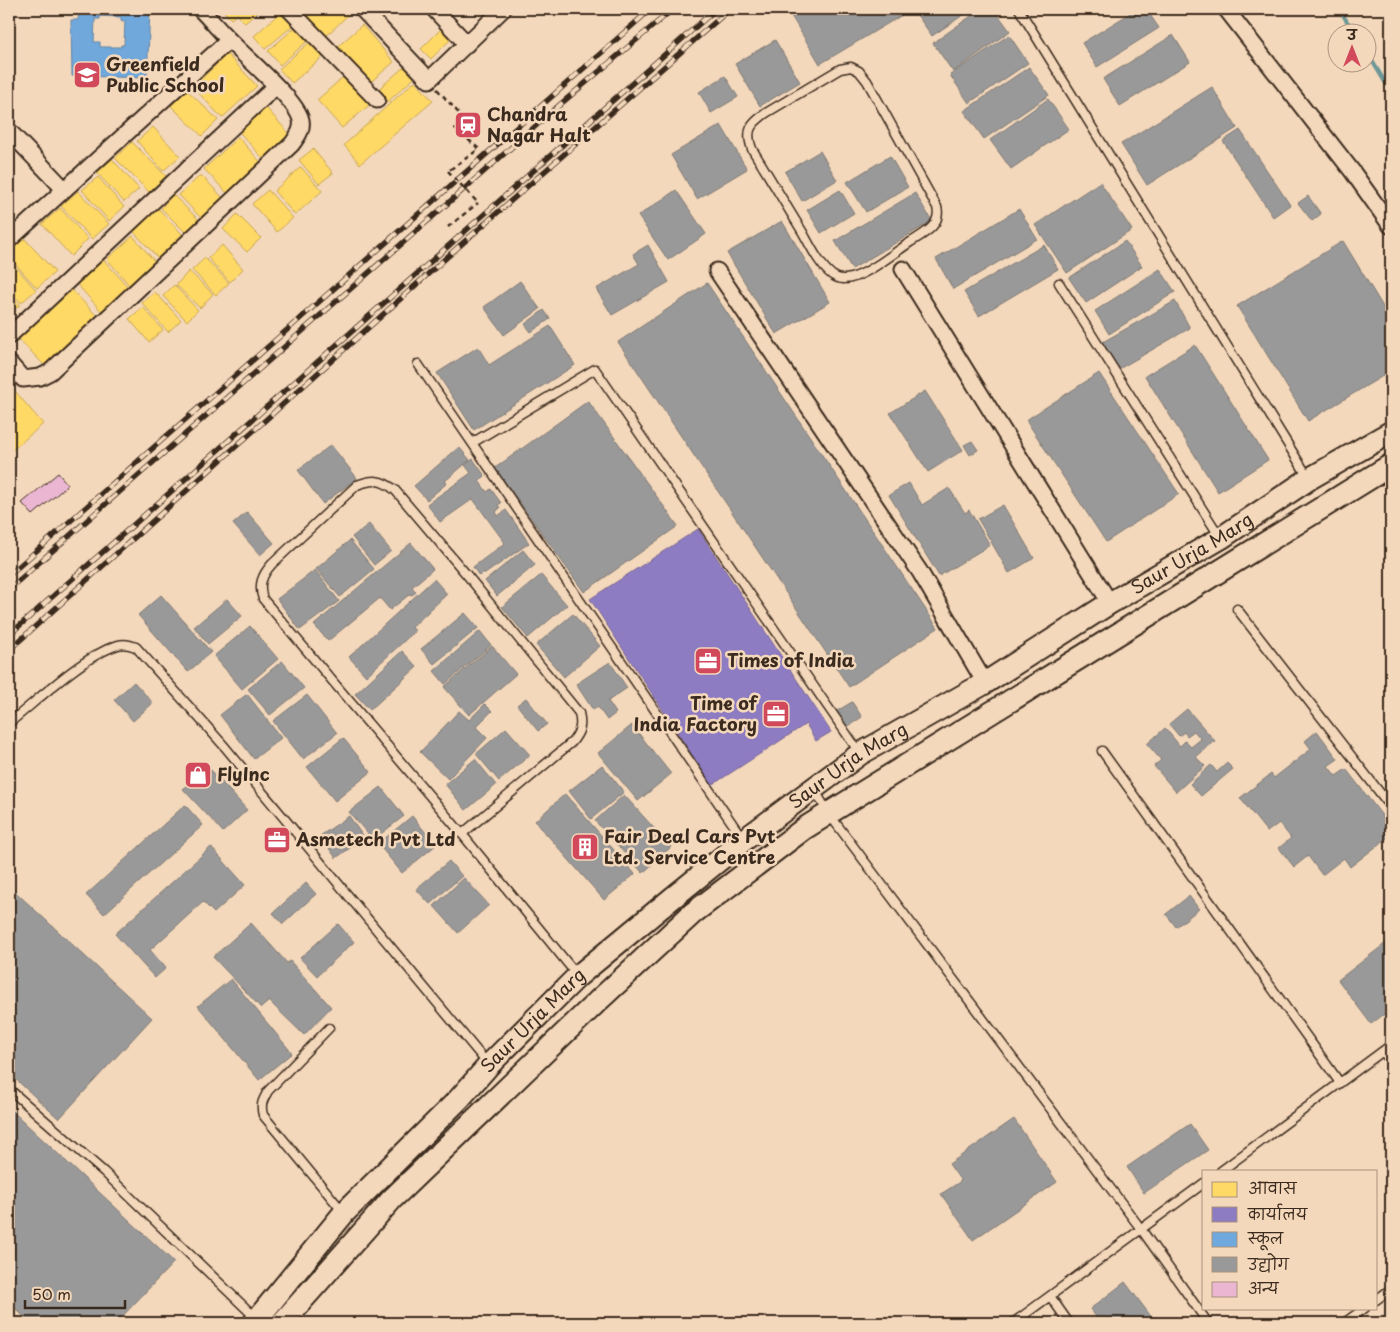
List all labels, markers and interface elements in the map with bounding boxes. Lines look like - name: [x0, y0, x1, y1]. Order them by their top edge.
- north arrow: [1328, 22, 1378, 72]
- text: उ: [1345, 24, 1358, 45]
- place label: Greenfield Public School: [106, 50, 224, 98]
- school or university icon: Greenfield Public School: [72, 60, 102, 90]
- place label: Chandra Nagar Halt: [487, 100, 591, 148]
- station icon: Chandra Nagar Halt: [453, 110, 483, 140]
- street label: Saur Urja Marg: [1125, 505, 1258, 600]
- office icon: Times of India: [693, 646, 723, 676]
- place label: Times of India: [727, 646, 855, 673]
- place label: Time of India Factory: [633, 689, 758, 737]
- office icon: Time of India Factory: [761, 699, 791, 729]
- street label: Saur Urja Marg: [782, 715, 912, 815]
- shop icon: FlyInc: [183, 760, 213, 790]
- place label: FlyInc: [217, 760, 270, 787]
- place label: Fair Deal Cars Pvt Ltd. Service Centre: [604, 822, 776, 870]
- office icon: Asmetech Pvt Ltd: [262, 825, 292, 855]
- place label: Asmetech Pvt Ltd: [295, 825, 455, 852]
- building icon: Fair Deal Cars Pvt Ltd. Service Centre: [570, 832, 600, 862]
- street label: Saur Urja Marg: [473, 961, 590, 1078]
- legend: [1202, 1170, 1378, 1310]
- text: आवास: [1248, 1176, 1297, 1199]
- text: कार्यालय: [1247, 1202, 1308, 1225]
- text: स्कूल: [1247, 1226, 1284, 1251]
- text: उद्योग: [1247, 1252, 1290, 1275]
- text: अन्य: [1248, 1276, 1280, 1299]
- scale bar: [25, 1277, 125, 1309]
- text: 50 m: [32, 1282, 71, 1305]

